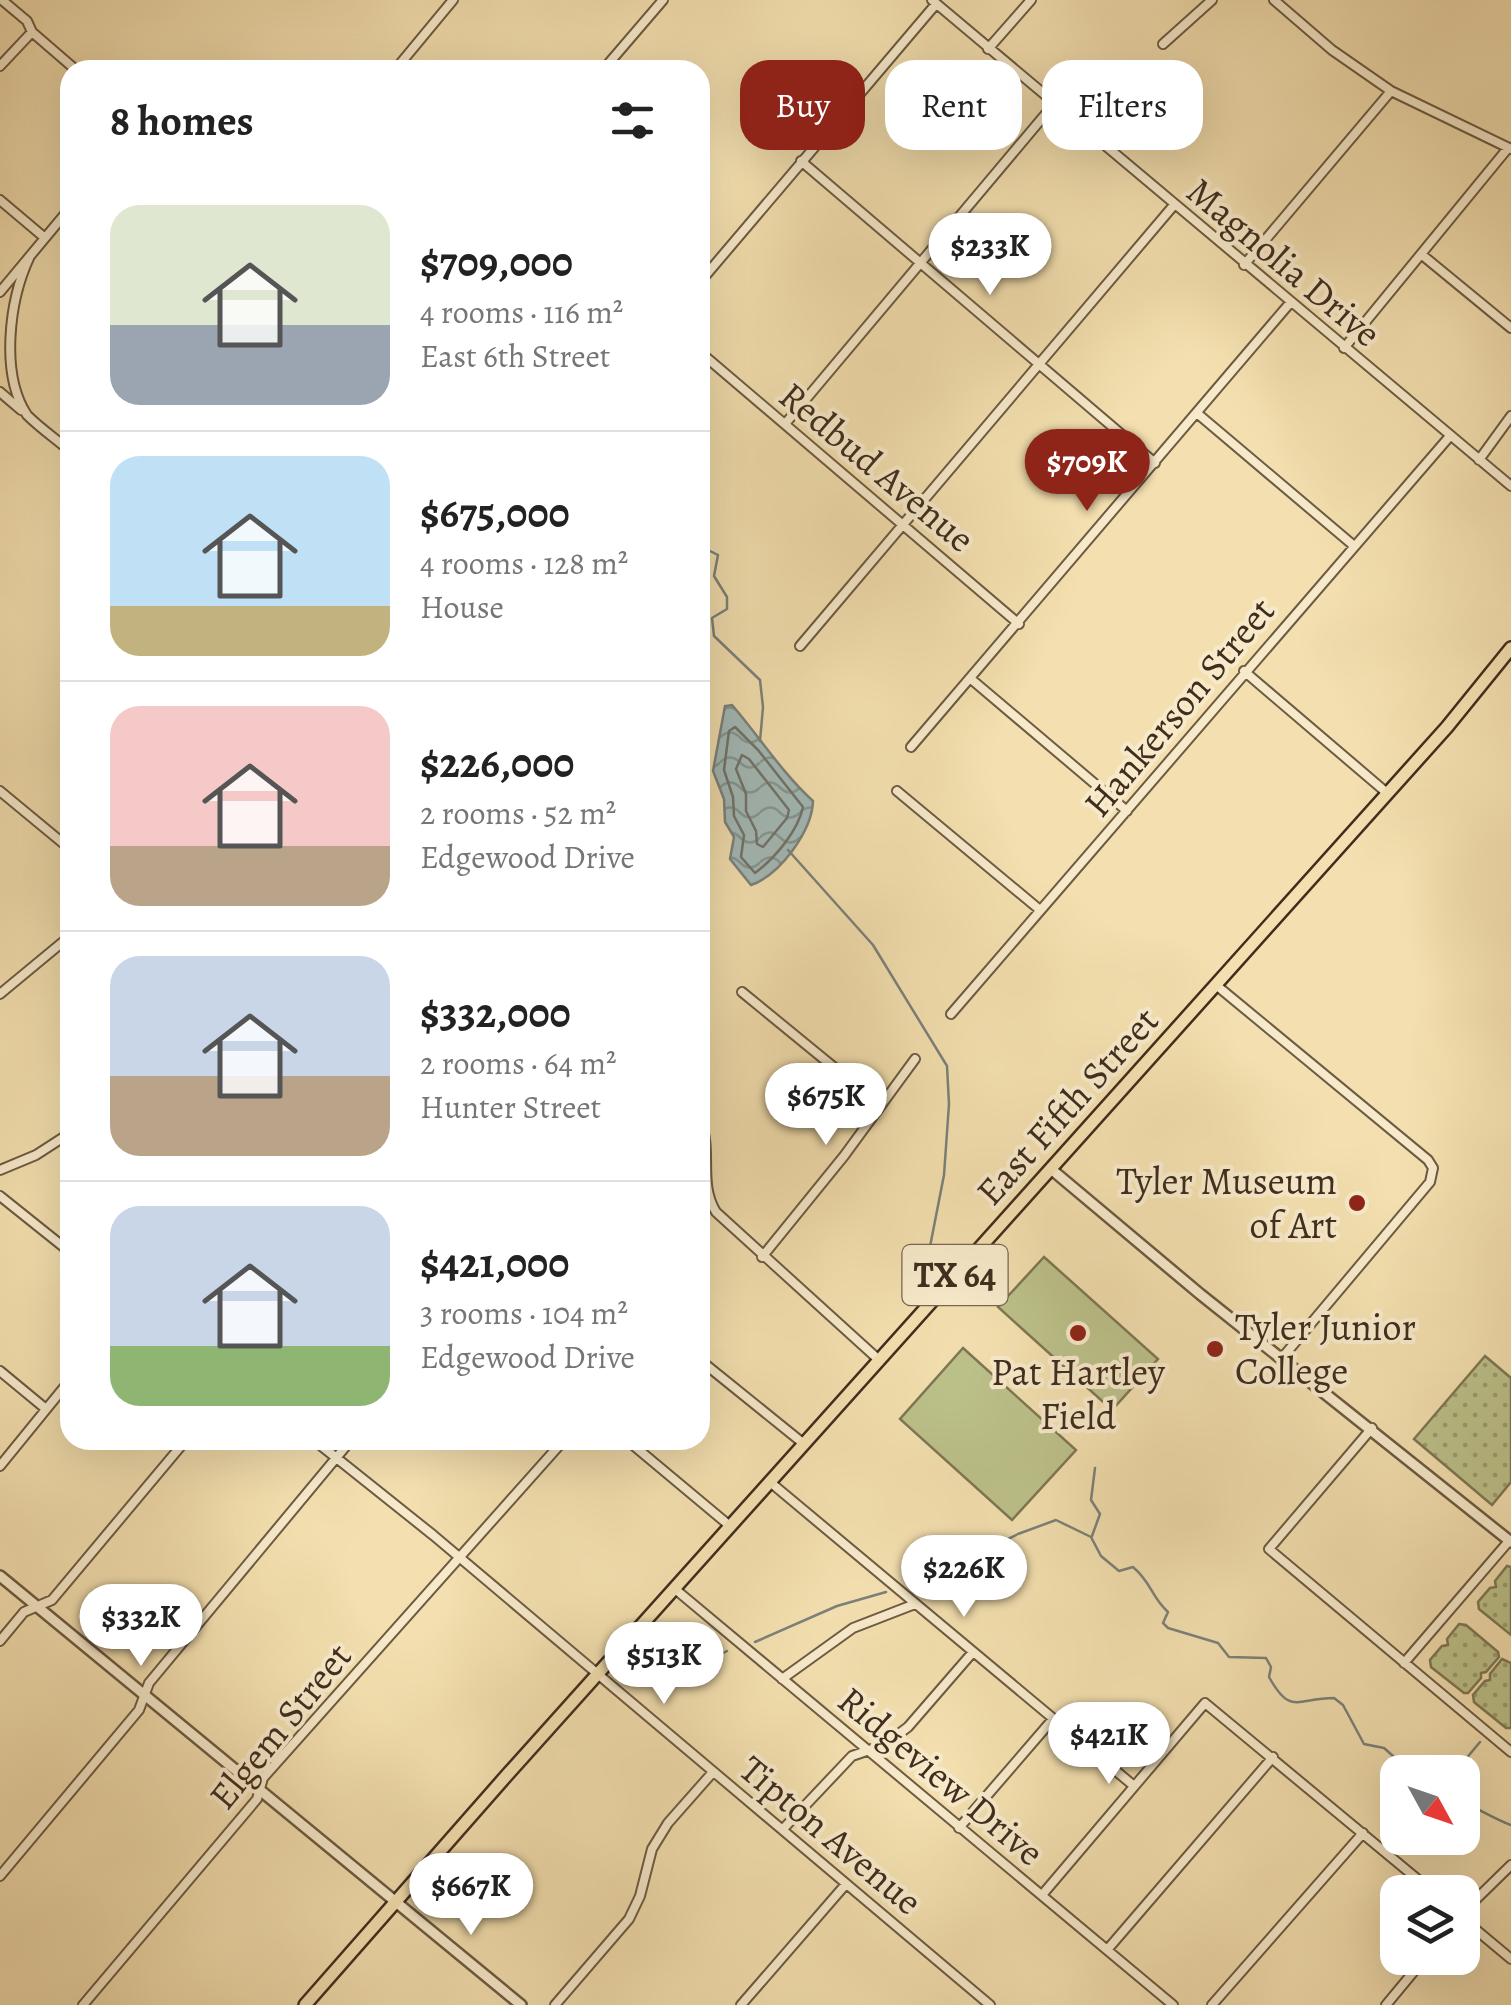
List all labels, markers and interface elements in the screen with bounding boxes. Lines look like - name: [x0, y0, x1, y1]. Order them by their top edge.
- chip: Buy: [740, 60, 865, 150]
- chip: Rent: [885, 60, 1022, 150]
- chip: Filters: [1042, 60, 1203, 150]
- text: 8 homes: [110, 92, 254, 149]
- icon: filters: [605, 93, 660, 148]
- street label: Magnolia Drive: [1176, 165, 1392, 359]
- pin: $233K: [920, 213, 1060, 298]
- text: $233K: [951, 223, 1029, 267]
- text: $709,000: [420, 233, 573, 290]
- icon: home: [190, 245, 310, 365]
- text: 4 rooms · 116 m²: [420, 290, 623, 334]
- text: East 6th Street: [420, 334, 610, 378]
- street label: Redbud Avenue: [768, 370, 986, 564]
- pin: $709K: [1017, 429, 1157, 514]
- text: $709K: [1047, 439, 1127, 483]
- text: $675,000: [420, 484, 570, 541]
- icon: home: [190, 496, 310, 616]
- text: 4 rooms · 128 m²: [420, 541, 628, 585]
- text: House: [420, 585, 504, 629]
- street label: Hankerson Street: [1072, 586, 1286, 828]
- text: $226,000: [420, 734, 574, 791]
- icon: home: [190, 746, 310, 866]
- text: 2 rooms · 52 m²: [420, 791, 616, 835]
- text: Edgewood Drive: [420, 835, 635, 879]
- text: $332,000: [420, 984, 571, 1041]
- icon: home: [190, 996, 310, 1116]
- street label: East Fifth Street: [964, 996, 1170, 1216]
- text: 2 rooms · 64 m²: [420, 1041, 617, 1085]
- pin: $675K: [756, 1063, 896, 1148]
- text: $675K: [787, 1073, 865, 1117]
- text: Hunter Street: [420, 1085, 601, 1129]
- place label: Tyler Museum of Art: [1116, 1155, 1337, 1251]
- marker: Tyler Museum of Art: [1346, 1192, 1368, 1214]
- text: $421,000: [420, 1234, 569, 1291]
- road number: TX 64: [902, 1245, 1008, 1305]
- icon: home: [190, 1246, 310, 1366]
- text: 3 rooms · 104 m²: [420, 1291, 628, 1335]
- place label: Tyler Junior College: [1235, 1301, 1416, 1397]
- marker: Pat Hartley Field: [1067, 1322, 1089, 1344]
- text: Edgewood Drive: [420, 1335, 635, 1379]
- marker: Tyler Junior College: [1204, 1338, 1226, 1360]
- place label: Pat Hartley Field: [991, 1346, 1166, 1442]
- pin: $226K: [894, 1535, 1034, 1620]
- text: $226K: [923, 1545, 1005, 1589]
- pin: $332K: [71, 1584, 211, 1669]
- text: $332K: [102, 1594, 180, 1638]
- pin: $513K: [594, 1622, 734, 1707]
- street label: Elgem Street: [197, 1632, 363, 1820]
- text: $513K: [627, 1632, 701, 1676]
- street label: Ridgeview Drive: [827, 1674, 1055, 1878]
- pin: $421K: [1039, 1702, 1179, 1787]
- text: $421K: [1070, 1712, 1148, 1756]
- street label: Tipton Avenue: [729, 1743, 933, 1927]
- north arrow: [1380, 1755, 1480, 1855]
- map controls: [1380, 1755, 1480, 1975]
- pin: $667K: [401, 1853, 541, 1938]
- text: $667K: [431, 1863, 511, 1907]
- button: layers: [1380, 1875, 1480, 1975]

